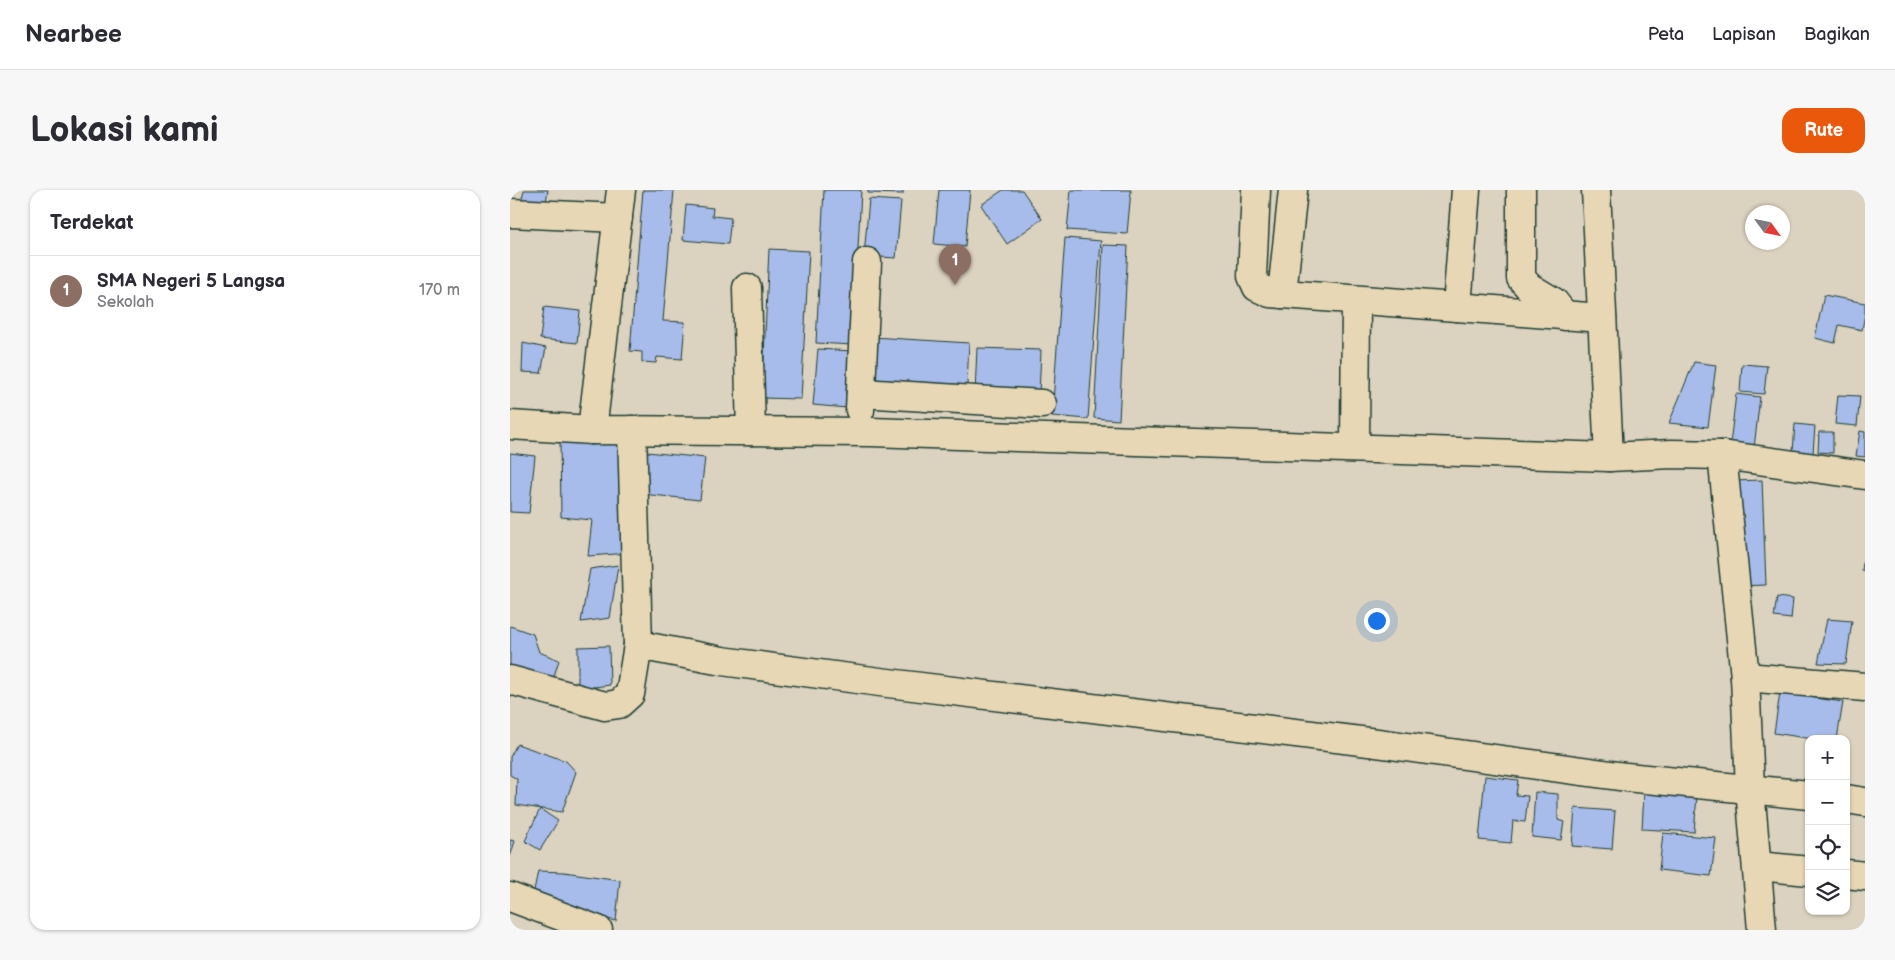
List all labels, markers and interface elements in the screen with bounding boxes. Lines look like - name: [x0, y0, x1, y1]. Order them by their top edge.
- text: Nearbee: [25, 20, 122, 49]
- text: Peta: [1648, 24, 1684, 45]
- text: Lapisan: [1712, 24, 1776, 45]
- text: Bagikan: [1804, 24, 1870, 45]
- button: Rute: [1782, 108, 1865, 153]
- text: Lokasi kami: [30, 109, 219, 152]
- north arrow: [1745, 205, 1790, 250]
- text: Terdekat: [50, 210, 134, 235]
- pin: 1: [939, 244, 971, 285]
- text: SMA Negeri 5 Langsa: [97, 270, 285, 293]
- text: 1: [63, 281, 69, 300]
- text: 170 m: [419, 281, 460, 300]
- text: Sekolah: [97, 293, 154, 312]
- your location: [1364, 608, 1390, 634]
- map controls: [1805, 735, 1850, 915]
- button: +: [1805, 735, 1850, 780]
- button: −: [1805, 780, 1850, 825]
- button: locate: [1805, 825, 1850, 870]
- button: layers: [1805, 870, 1850, 915]

